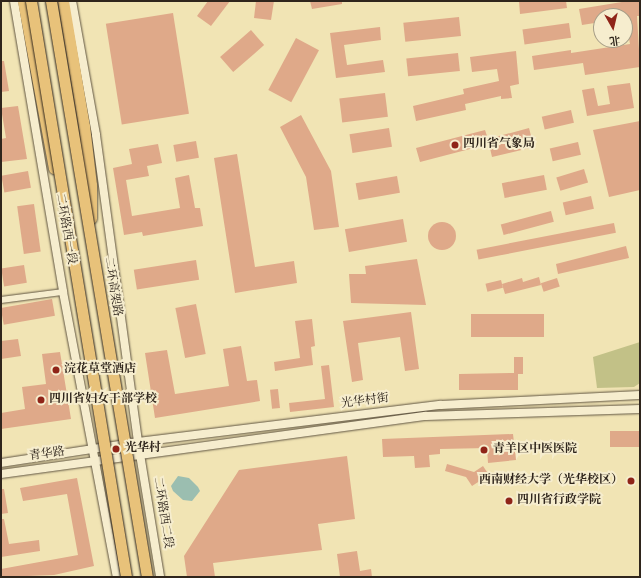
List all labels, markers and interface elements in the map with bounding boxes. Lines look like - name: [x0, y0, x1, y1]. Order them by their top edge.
- north arrow: [593, 8, 633, 48]
- text: 北: [608, 31, 621, 48]
- place label: 四川省气象局: [463, 138, 535, 152]
- marker: 四川省气象局: [450, 140, 460, 150]
- street label: 二环路西一段: [52, 192, 78, 266]
- street label: 二环高架路: [100, 256, 124, 318]
- place label: 浣花草堂酒店: [64, 363, 136, 377]
- marker: 浣花草堂酒店: [51, 365, 61, 375]
- street label: 光华村街: [340, 392, 390, 412]
- place label: 四川省妇女干部学校: [49, 393, 157, 407]
- marker: 四川省妇女干部学校: [36, 395, 46, 405]
- place label: 光华村: [125, 442, 161, 456]
- marker: 光华村: [110, 443, 122, 455]
- place label: 青羊区中医医院: [493, 443, 577, 457]
- marker: 青羊区中医医院: [478, 444, 490, 456]
- street label: 青华路: [28, 445, 66, 465]
- place label: 西南财经大学（光华校区）: [479, 474, 623, 488]
- street label: 二环路西二段: [149, 476, 175, 550]
- marker: 西南财经大学（光华校区）: [626, 476, 636, 486]
- place label: 四川省行政学院: [517, 494, 601, 508]
- marker: 四川省行政学院: [504, 496, 514, 506]

